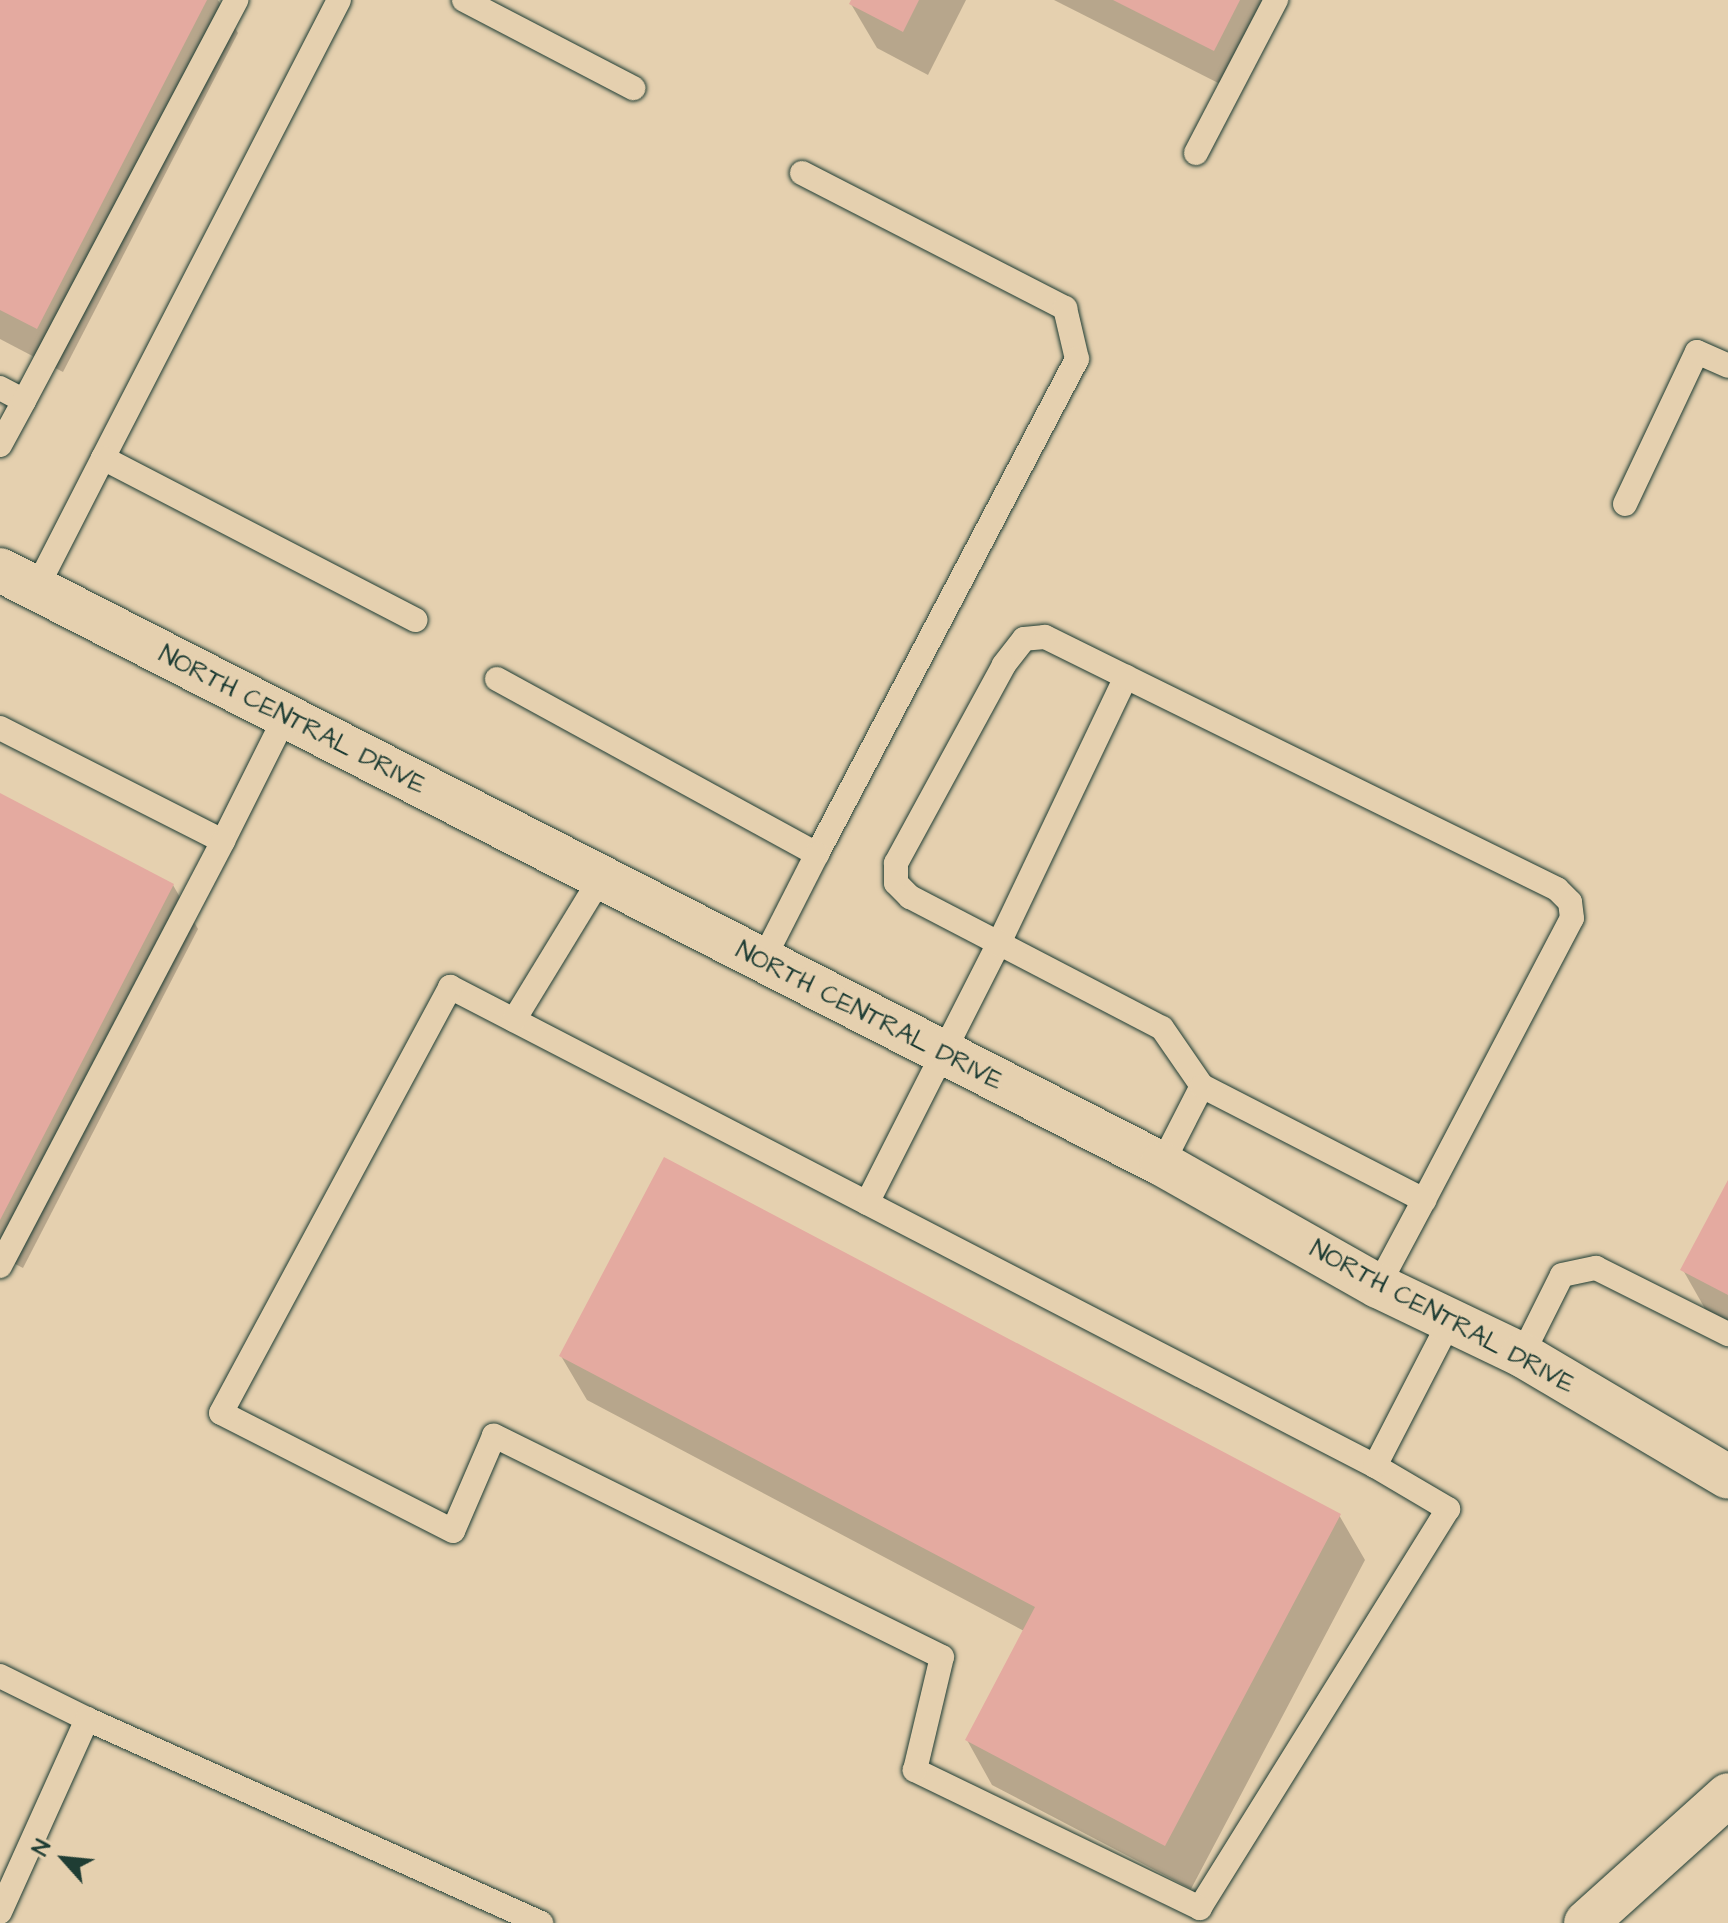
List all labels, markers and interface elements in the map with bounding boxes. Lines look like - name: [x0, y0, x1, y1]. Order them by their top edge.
- street label: NORTH CENTRAL DRIVE: [153, 639, 431, 801]
- street label: NORTH CENTRAL DRIVE: [730, 935, 1008, 1097]
- street label: NORTH CENTRAL DRIVE: [1304, 1234, 1580, 1400]
- north arrow: [24, 1819, 104, 1899]
- text: N: [25, 1835, 59, 1861]

